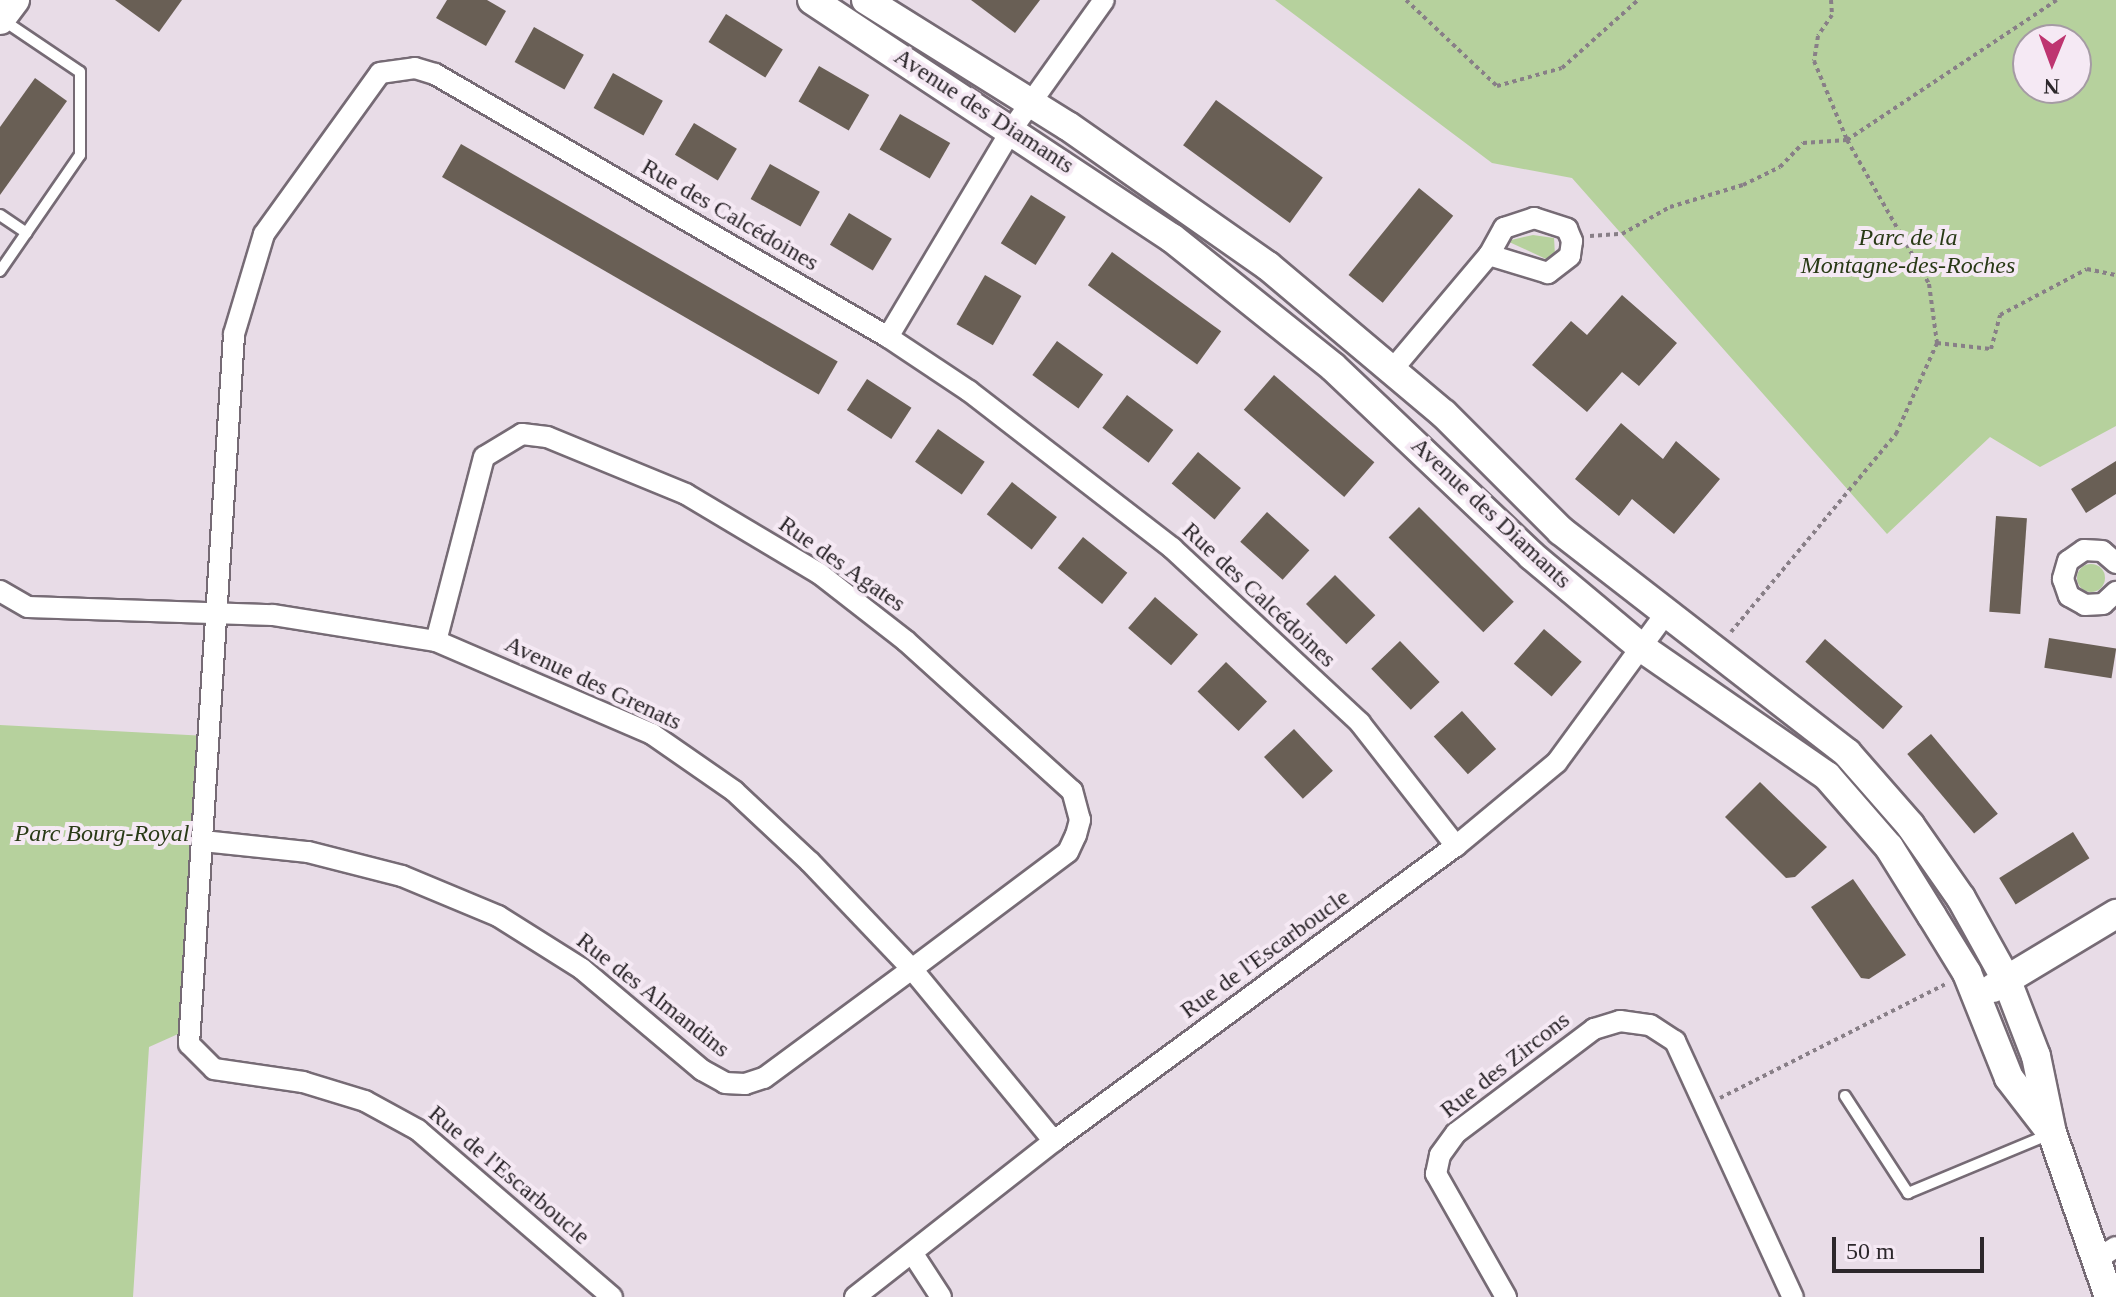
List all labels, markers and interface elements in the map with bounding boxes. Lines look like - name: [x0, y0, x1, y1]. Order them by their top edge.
- north arrow: [2012, 24, 2092, 104]
- street label: Avenue des Diamants: [889, 42, 1079, 180]
- text: N: [2043, 74, 2060, 99]
- street label: Rue des Calcédoines: [636, 153, 824, 277]
- park label: Parc de la Montagne-des-Roches: [1801, 224, 2015, 280]
- street label: Avenue des Diamants: [1405, 431, 1577, 595]
- street label: Rue des Agates: [773, 509, 911, 619]
- street label: Rue des Calcédoines: [1176, 516, 1342, 674]
- street label: Avenue des Grenats: [500, 629, 686, 737]
- park label: Parc Bourg-Royal: [15, 820, 189, 848]
- street label: Rue de l'Escarboucle: [1175, 883, 1355, 1025]
- street label: Rue des Almandins: [570, 926, 736, 1064]
- street label: Rue des Zircons: [1435, 1006, 1575, 1124]
- street label: Rue de l'Escarboucle: [423, 1099, 595, 1251]
- scale bar: [1836, 1221, 1988, 1271]
- text: 50 m: [1846, 1238, 1895, 1264]

